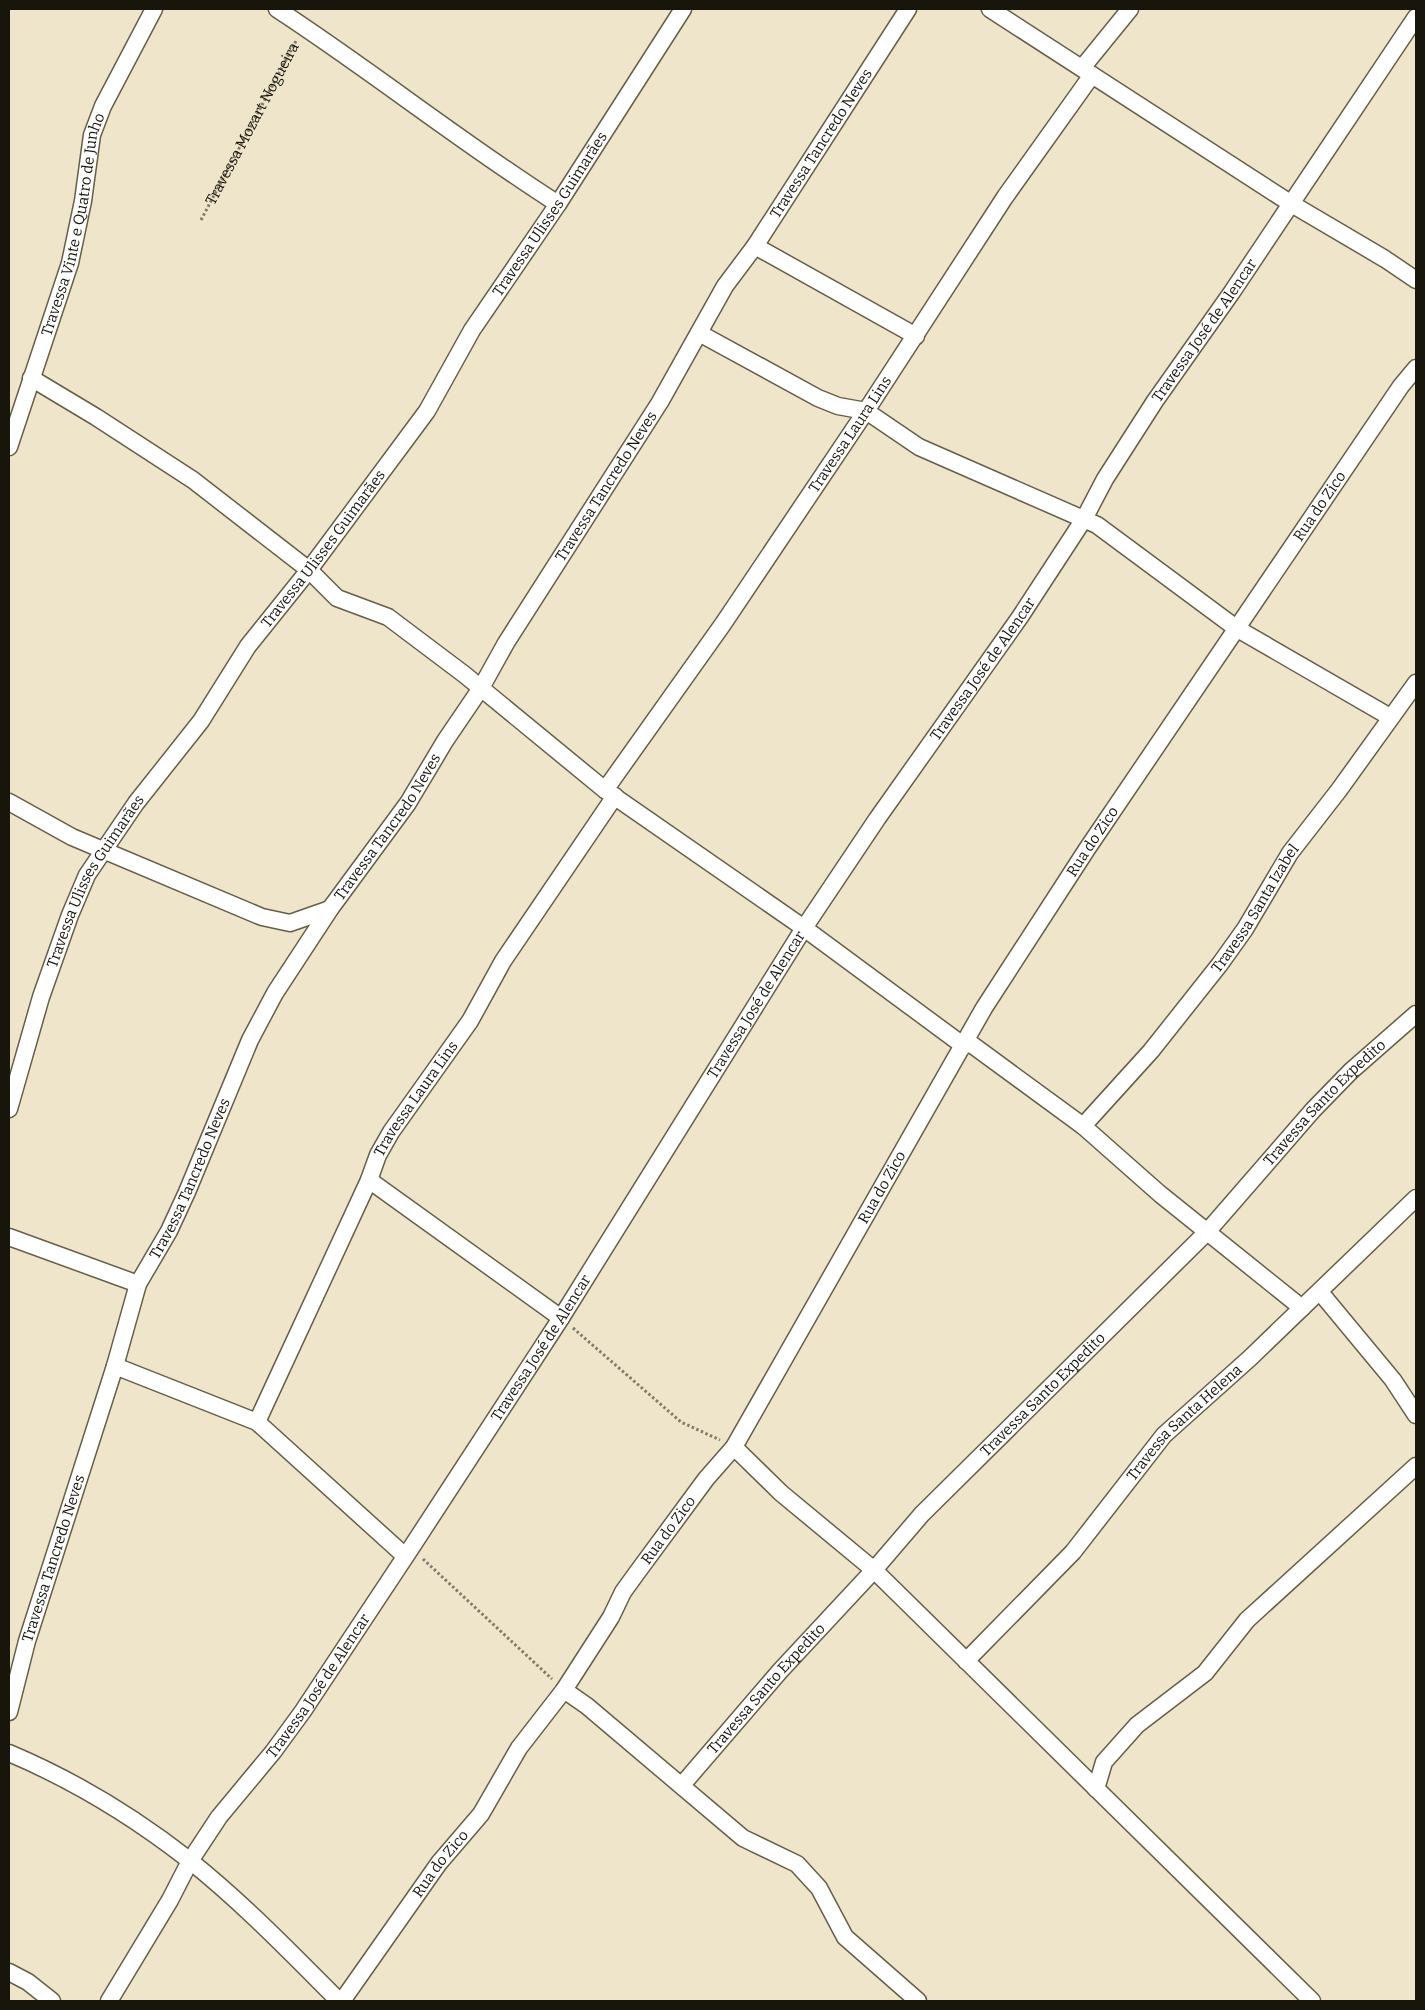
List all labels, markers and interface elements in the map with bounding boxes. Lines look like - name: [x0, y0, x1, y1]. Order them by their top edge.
- street label: Travessa Mozart Nogueira: [202, 39, 303, 208]
- street label: Travessa Tancredo Neves: [766, 65, 876, 222]
- street label: Travessa Vinte e Quatro de Junho: [37, 111, 108, 338]
- street label: Travessa Ulisses Guimarães: [489, 128, 611, 300]
- street label: Travessa José de Alencar: [1148, 255, 1261, 406]
- street label: Travessa Laura Lins: [805, 373, 895, 496]
- street label: Travessa Tancredo Neves: [552, 408, 661, 565]
- street label: Travessa Ulisses Guimarães: [257, 466, 389, 631]
- street label: Rua do Zico: [1290, 468, 1350, 544]
- street label: Travessa José de Alencar: [926, 594, 1039, 744]
- street label: Travessa Tancredo Neves: [330, 750, 444, 904]
- street label: Travessa Ulisses Guimarães: [43, 791, 148, 970]
- street label: Rua do Zico: [1063, 803, 1122, 880]
- street label: Travessa Santa Izabel: [1208, 841, 1302, 976]
- street label: Travessa José de Alencar: [703, 927, 809, 1082]
- street label: Travessa Santo Expedito: [1260, 1036, 1389, 1169]
- street label: Travessa Laura Lins: [370, 1038, 462, 1160]
- street label: Travessa Tancredo Neves: [146, 1095, 234, 1262]
- street label: Rua do Zico: [854, 1148, 910, 1227]
- street label: Travessa José de Alencar: [487, 1271, 595, 1424]
- street label: Travessa Santo Expedito: [977, 1329, 1109, 1460]
- street label: Travessa Santa Helena: [1123, 1361, 1246, 1484]
- street label: Travessa Tancredo Neves: [18, 1472, 89, 1644]
- street label: Rua do Zico: [637, 1492, 699, 1568]
- street label: Travessa José de Alencar: [263, 1610, 374, 1762]
- street label: Travessa Santo Expedito: [704, 1620, 829, 1758]
- street label: Rua do Zico: [409, 1826, 472, 1901]

